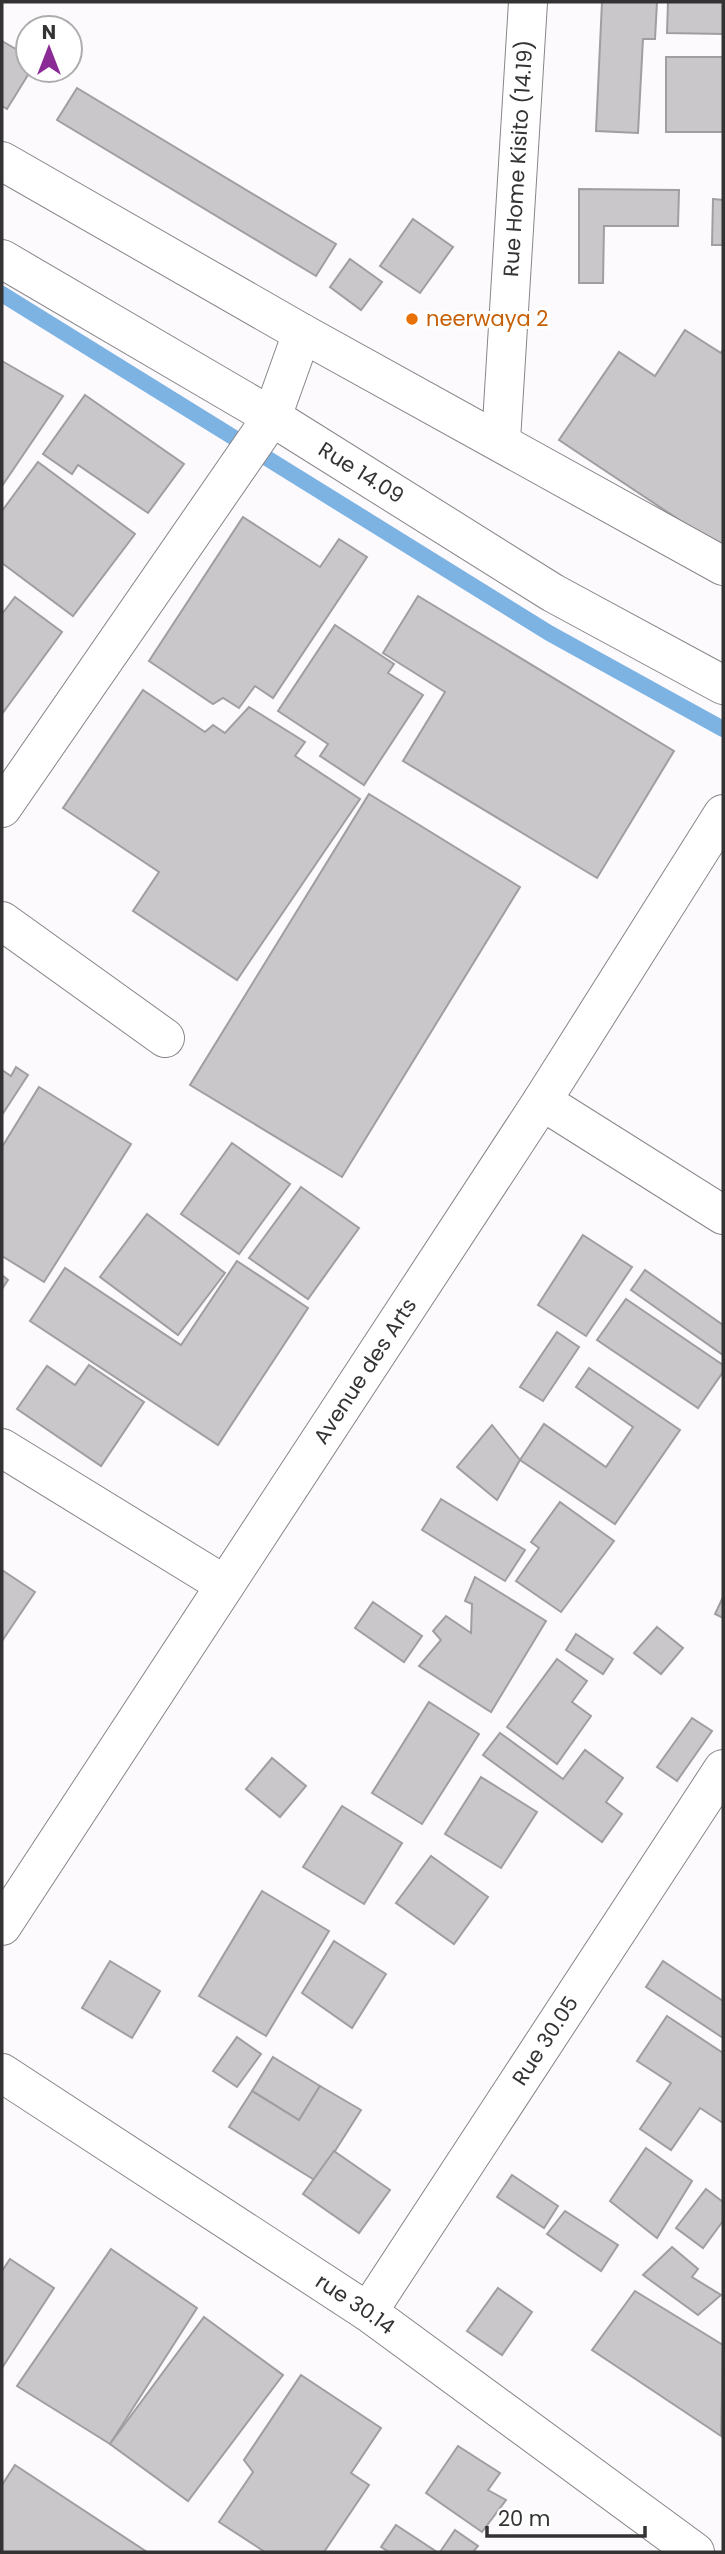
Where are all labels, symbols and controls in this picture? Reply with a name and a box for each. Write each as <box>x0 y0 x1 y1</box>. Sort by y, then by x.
north arrow <box>14 14 84 84</box>
text: N <box>42 19 56 46</box>
street label: Rue Home Kisito (14.19) <box>496 39 540 278</box>
place label: neerwaya 2 <box>426 304 548 333</box>
marker: neerwaya 2 <box>404 311 420 327</box>
street label: Rue 14.09 <box>313 435 410 510</box>
street label: Avenue des Arts <box>306 1292 423 1450</box>
street label: Rue 30.05 <box>505 1990 585 2091</box>
street label: rue 30.14 <box>310 2267 401 2341</box>
scale bar <box>487 2494 644 2538</box>
text: 20 m <box>498 2504 551 2533</box>

